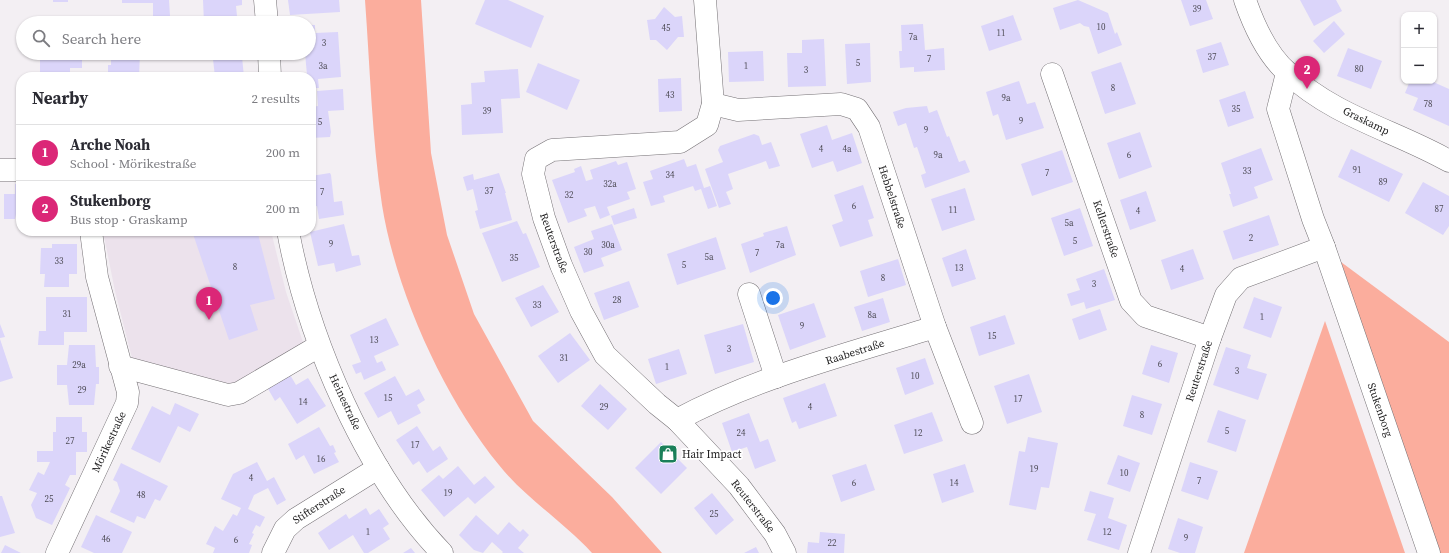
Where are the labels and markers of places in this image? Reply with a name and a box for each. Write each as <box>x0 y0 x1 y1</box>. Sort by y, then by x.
pin: 2 <box>1294 56 1320 89</box>
pin: 1 <box>196 287 222 320</box>
shop icon: Hair Impact <box>657 443 679 465</box>
place label: Hair Impact <box>682 447 742 462</box>

